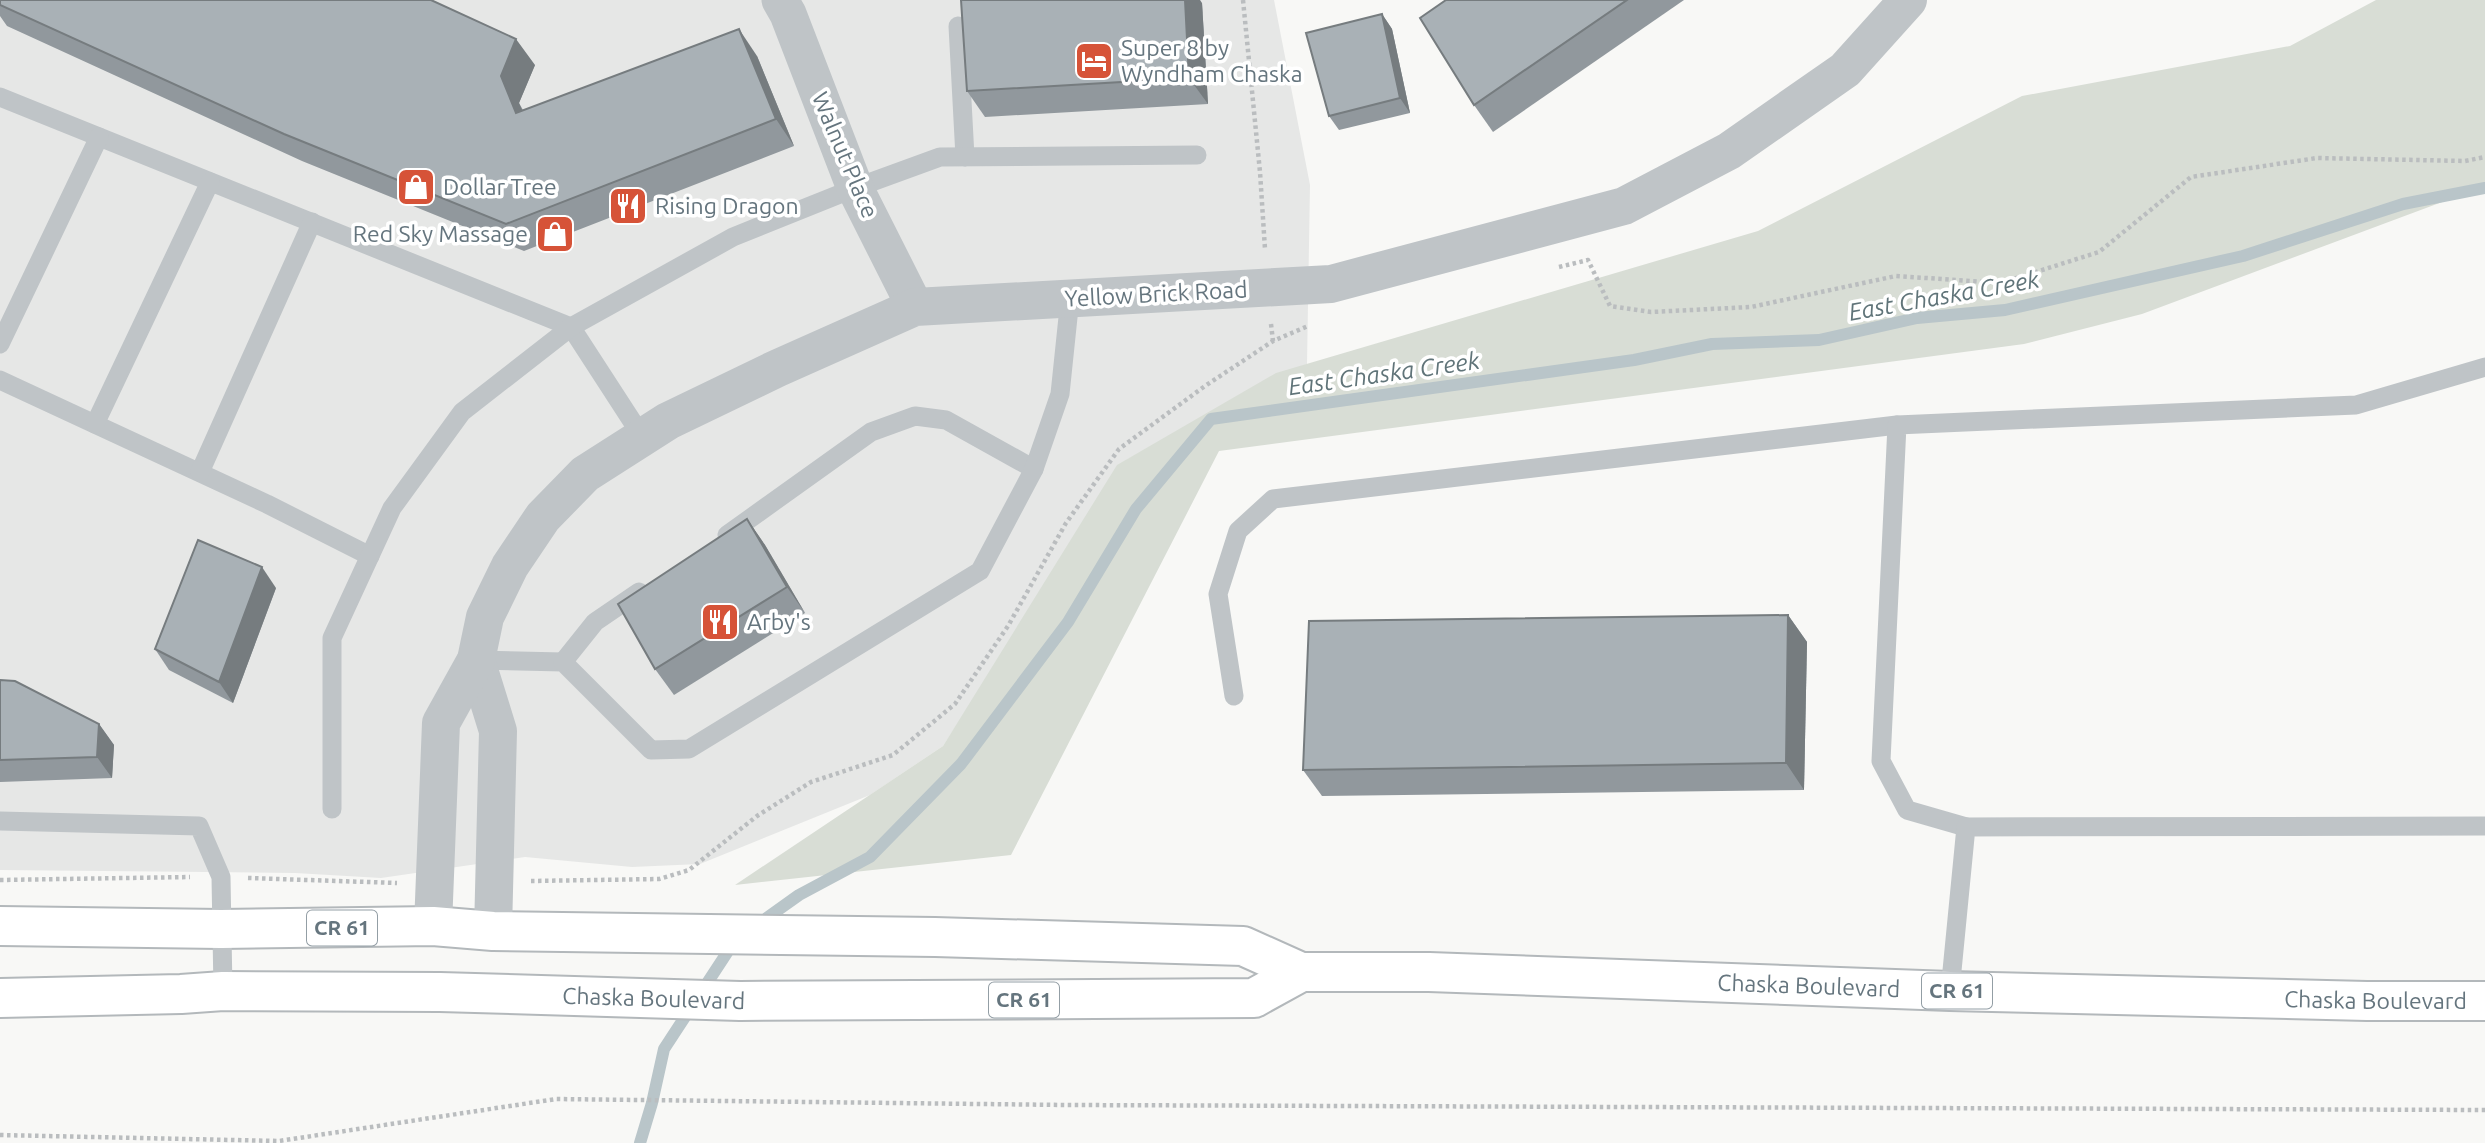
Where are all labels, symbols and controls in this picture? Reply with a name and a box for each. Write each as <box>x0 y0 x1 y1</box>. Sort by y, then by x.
place label: Super 8 by Wyndham Chaska <box>1121 35 1302 86</box>
hotel icon: Super 8 by Wyndham Chaska <box>1073 40 1115 82</box>
street label: Walnut Place <box>808 88 883 221</box>
shop icon: Dollar Tree <box>395 166 437 208</box>
place label: Dollar Tree <box>443 174 557 199</box>
restaurant icon: Rising Dragon <box>607 185 649 227</box>
place label: Rising Dragon <box>655 193 799 218</box>
shop icon: Red Sky Massage <box>534 213 576 255</box>
place label: Red Sky Massage <box>353 221 528 246</box>
water label: East Chaska Creek <box>1846 265 2042 326</box>
street label: Yellow Brick Road <box>1064 276 1248 311</box>
water label: East Chaska Creek <box>1286 347 1482 400</box>
restaurant icon: Arby's <box>699 601 741 643</box>
place label: Arby's <box>747 609 811 634</box>
road number: CR 61 <box>307 911 377 946</box>
street label: Chaska Boulevard <box>1717 970 1901 1001</box>
road number: CR 61 <box>1922 974 1992 1009</box>
road number: CR 61 <box>989 982 1059 1018</box>
street label: Chaska Boulevard <box>562 983 746 1013</box>
street label: Chaska Boulevard <box>2284 986 2467 1013</box>

